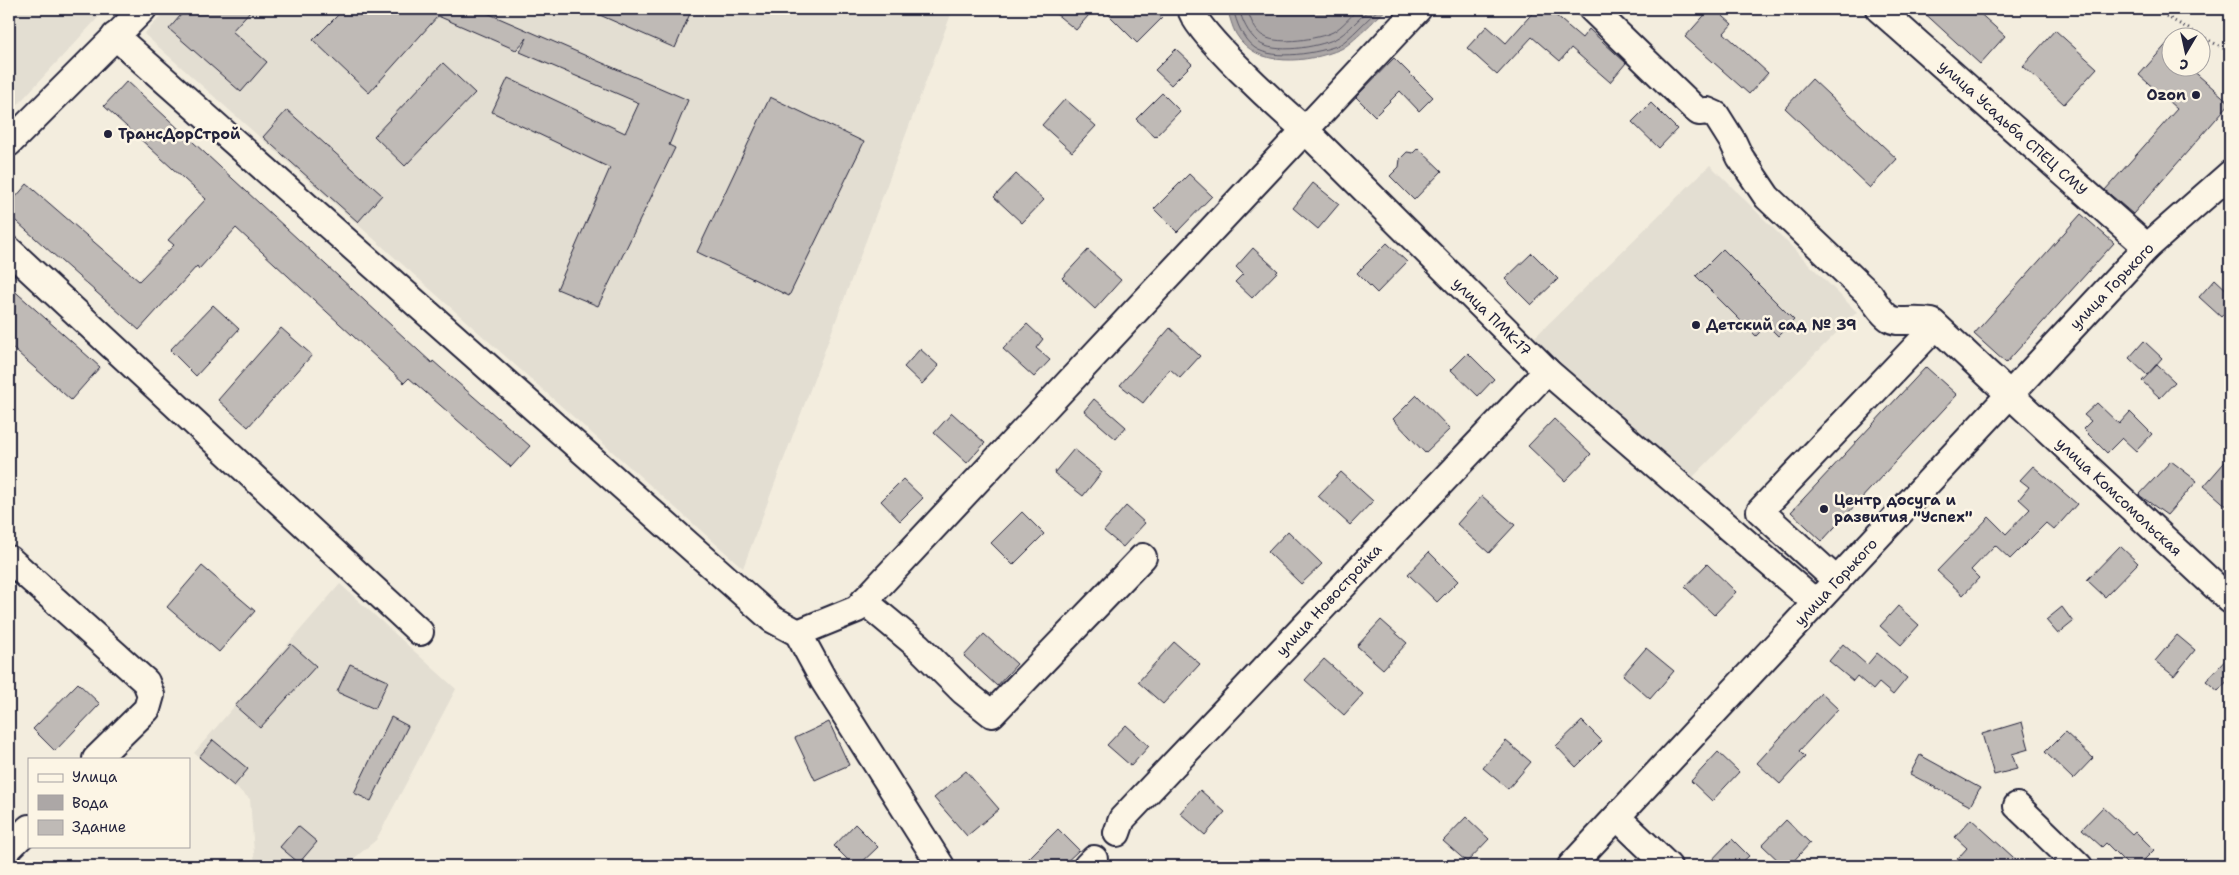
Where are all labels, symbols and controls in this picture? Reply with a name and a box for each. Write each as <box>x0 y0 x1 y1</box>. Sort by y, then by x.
north arrow <box>2162 28 2212 78</box>
text: С <box>2178 55 2190 74</box>
street label: улица Усадьба СПЕЦ СМУ <box>1934 56 2092 200</box>
place label: Ozon <box>2146 85 2186 105</box>
marker: Ozon <box>2190 89 2202 101</box>
place label: ТрансДорСтрой <box>118 124 241 144</box>
marker: ТрансДорСтрой <box>102 128 114 140</box>
street label: улица Горького <box>2065 238 2159 334</box>
street label: улица ПМК-17 <box>1448 273 1536 361</box>
place label: Детский сад № 39 <box>1706 315 1857 335</box>
marker: Детский сад № 39 <box>1690 319 1702 331</box>
street label: улица Комсомольская <box>2052 433 2186 561</box>
place label: Центр досуга и развития "Успех" <box>1834 490 1973 527</box>
marker: Центр досуга и развития "Успех" <box>1818 503 1830 515</box>
street label: улица Горького <box>1790 534 1882 630</box>
street label: улица Новостройка <box>1272 539 1387 660</box>
legend <box>28 758 190 848</box>
text: Улица <box>72 767 118 787</box>
text: Вода <box>72 793 109 813</box>
text: Здание <box>72 817 126 837</box>

